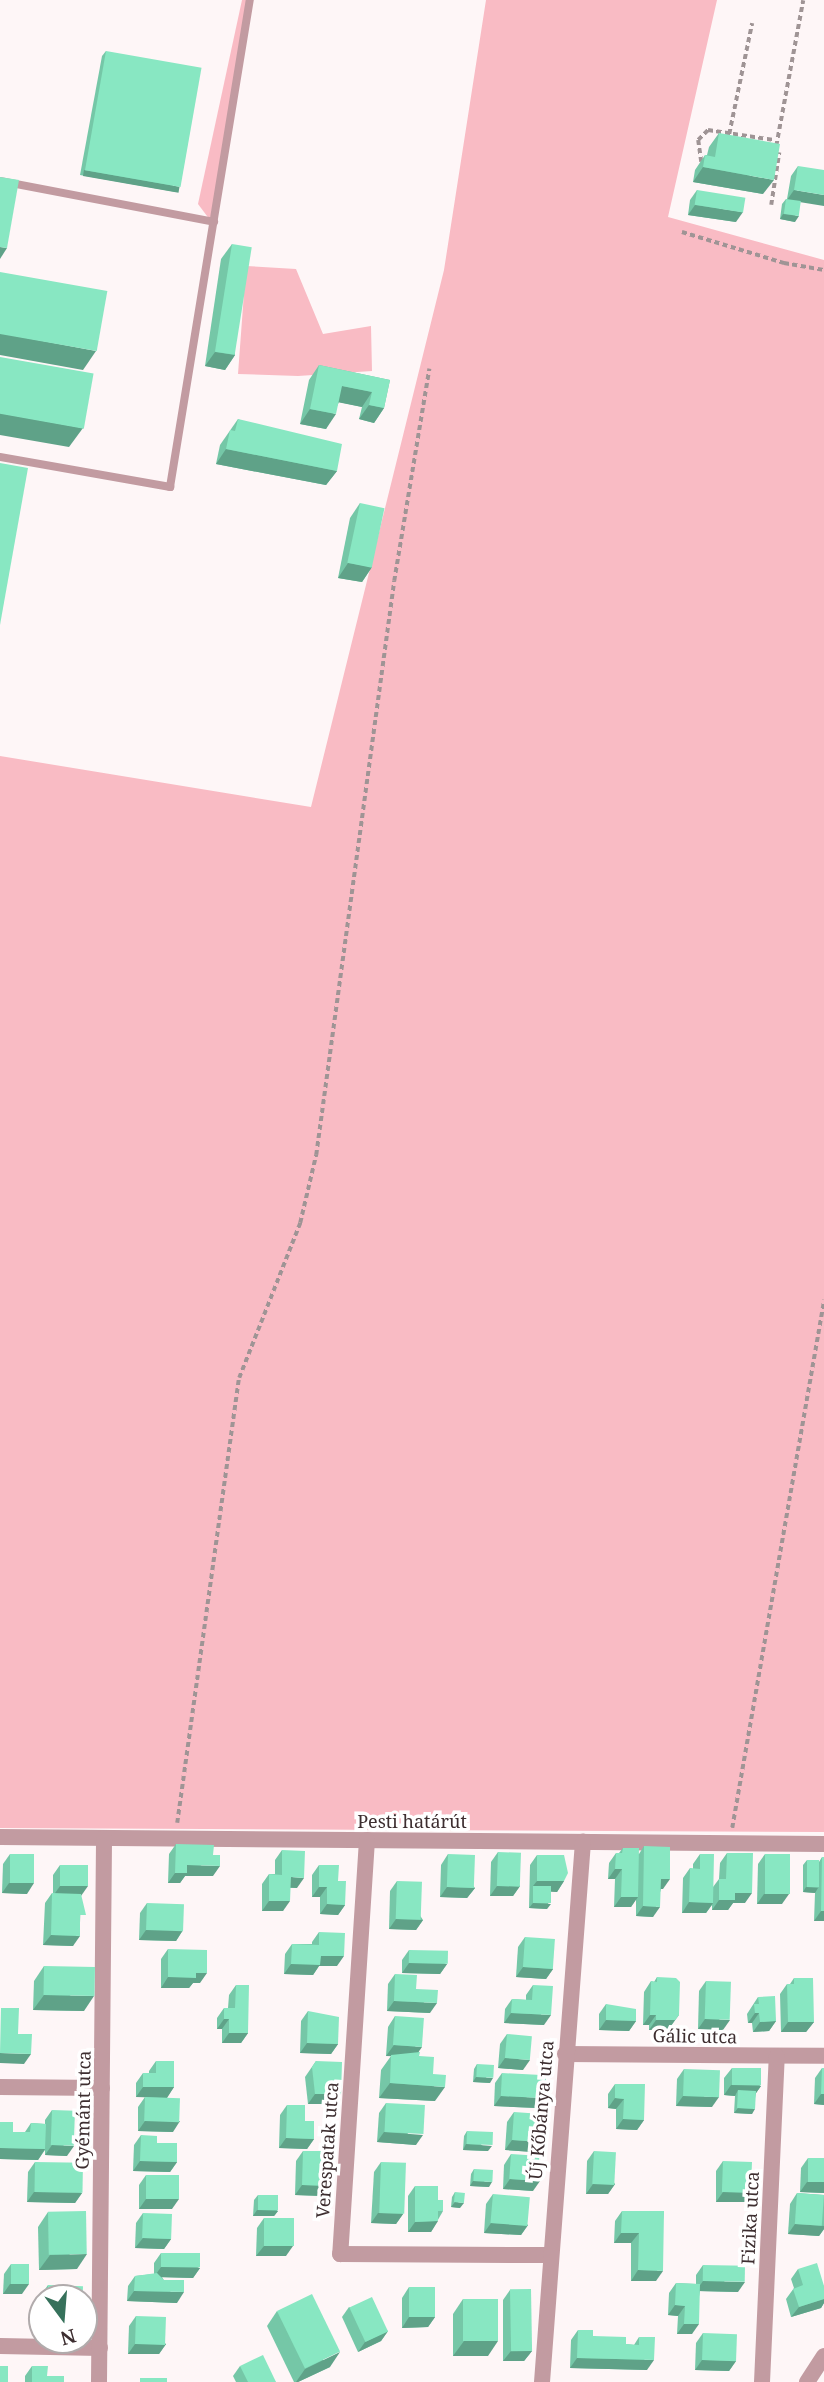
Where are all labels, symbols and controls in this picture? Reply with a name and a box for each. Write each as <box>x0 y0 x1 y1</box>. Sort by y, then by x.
street label: Pesti határút <box>357 1810 467 1832</box>
street label: Gálic utca <box>653 2024 737 2048</box>
street label: Új Kőbánya utca <box>524 2039 558 2181</box>
street label: Gyémánt utca <box>71 2050 95 2170</box>
street label: Verespatak utca <box>311 2081 343 2219</box>
street label: Fizika utca <box>737 2171 763 2265</box>
north arrow <box>28 2284 98 2354</box>
text: N <box>57 2323 79 2352</box>

